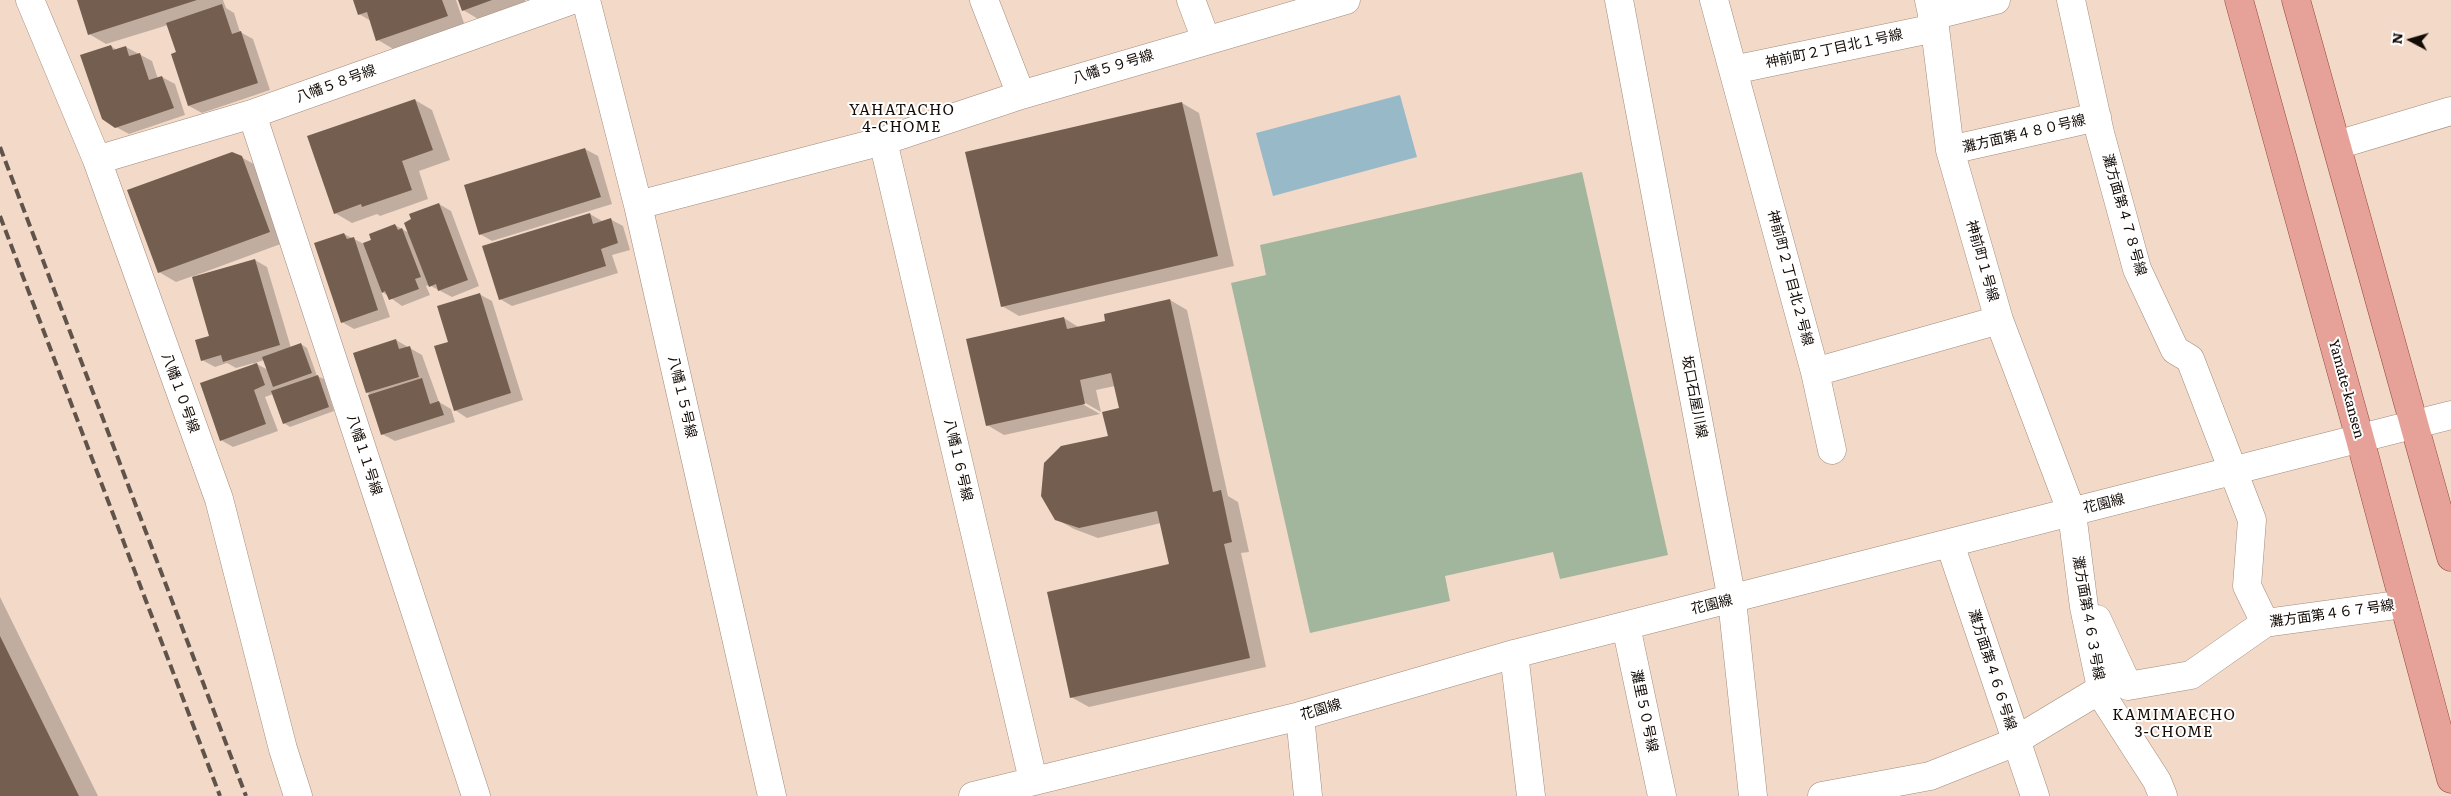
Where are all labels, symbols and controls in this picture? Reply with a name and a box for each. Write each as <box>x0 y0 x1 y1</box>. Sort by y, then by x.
north arrow <box>2386 15 2436 65</box>
street label: 神前町２丁目北１号線 <box>1764 26 1904 72</box>
text: N <box>2386 32 2407 45</box>
street label: 八幡５９号線 <box>1070 47 1156 87</box>
street label: 八幡５８号線 <box>294 62 378 106</box>
district label: YAHATACHO 4-CHOME <box>848 102 956 137</box>
street label: 灘方面第４８０号線 <box>1961 112 2087 156</box>
street label: 灘方面第４７８号線 <box>2099 152 2149 278</box>
street label: 神前町２丁目北２号線 <box>1764 208 1816 348</box>
street label: 神前町１号線 <box>1962 218 2002 304</box>
street label: Yamate-kansen <box>2325 337 2367 441</box>
street label: 八幡１０号線 <box>158 351 202 435</box>
street label: 八幡１５号線 <box>664 354 700 440</box>
street label: 坂口石屋川線 <box>1678 354 1710 440</box>
street label: 八幡１１号線 <box>343 412 385 498</box>
street label: 八幡１６号線 <box>940 417 976 503</box>
street label: 花園線 <box>2082 491 2126 517</box>
street label: 灘方面第４６３号線 <box>2069 554 2107 682</box>
street label: 花園線 <box>1690 592 1734 618</box>
street label: 灘方面第４６７号線 <box>2268 597 2396 631</box>
street label: 灘方面第４６６号線 <box>1965 607 2019 733</box>
street label: 灘里５０号線 <box>1627 668 1661 754</box>
street label: 花園線 <box>1298 696 1344 724</box>
district label: KAMIMAECHO 3-CHOME <box>2111 707 2237 742</box>

